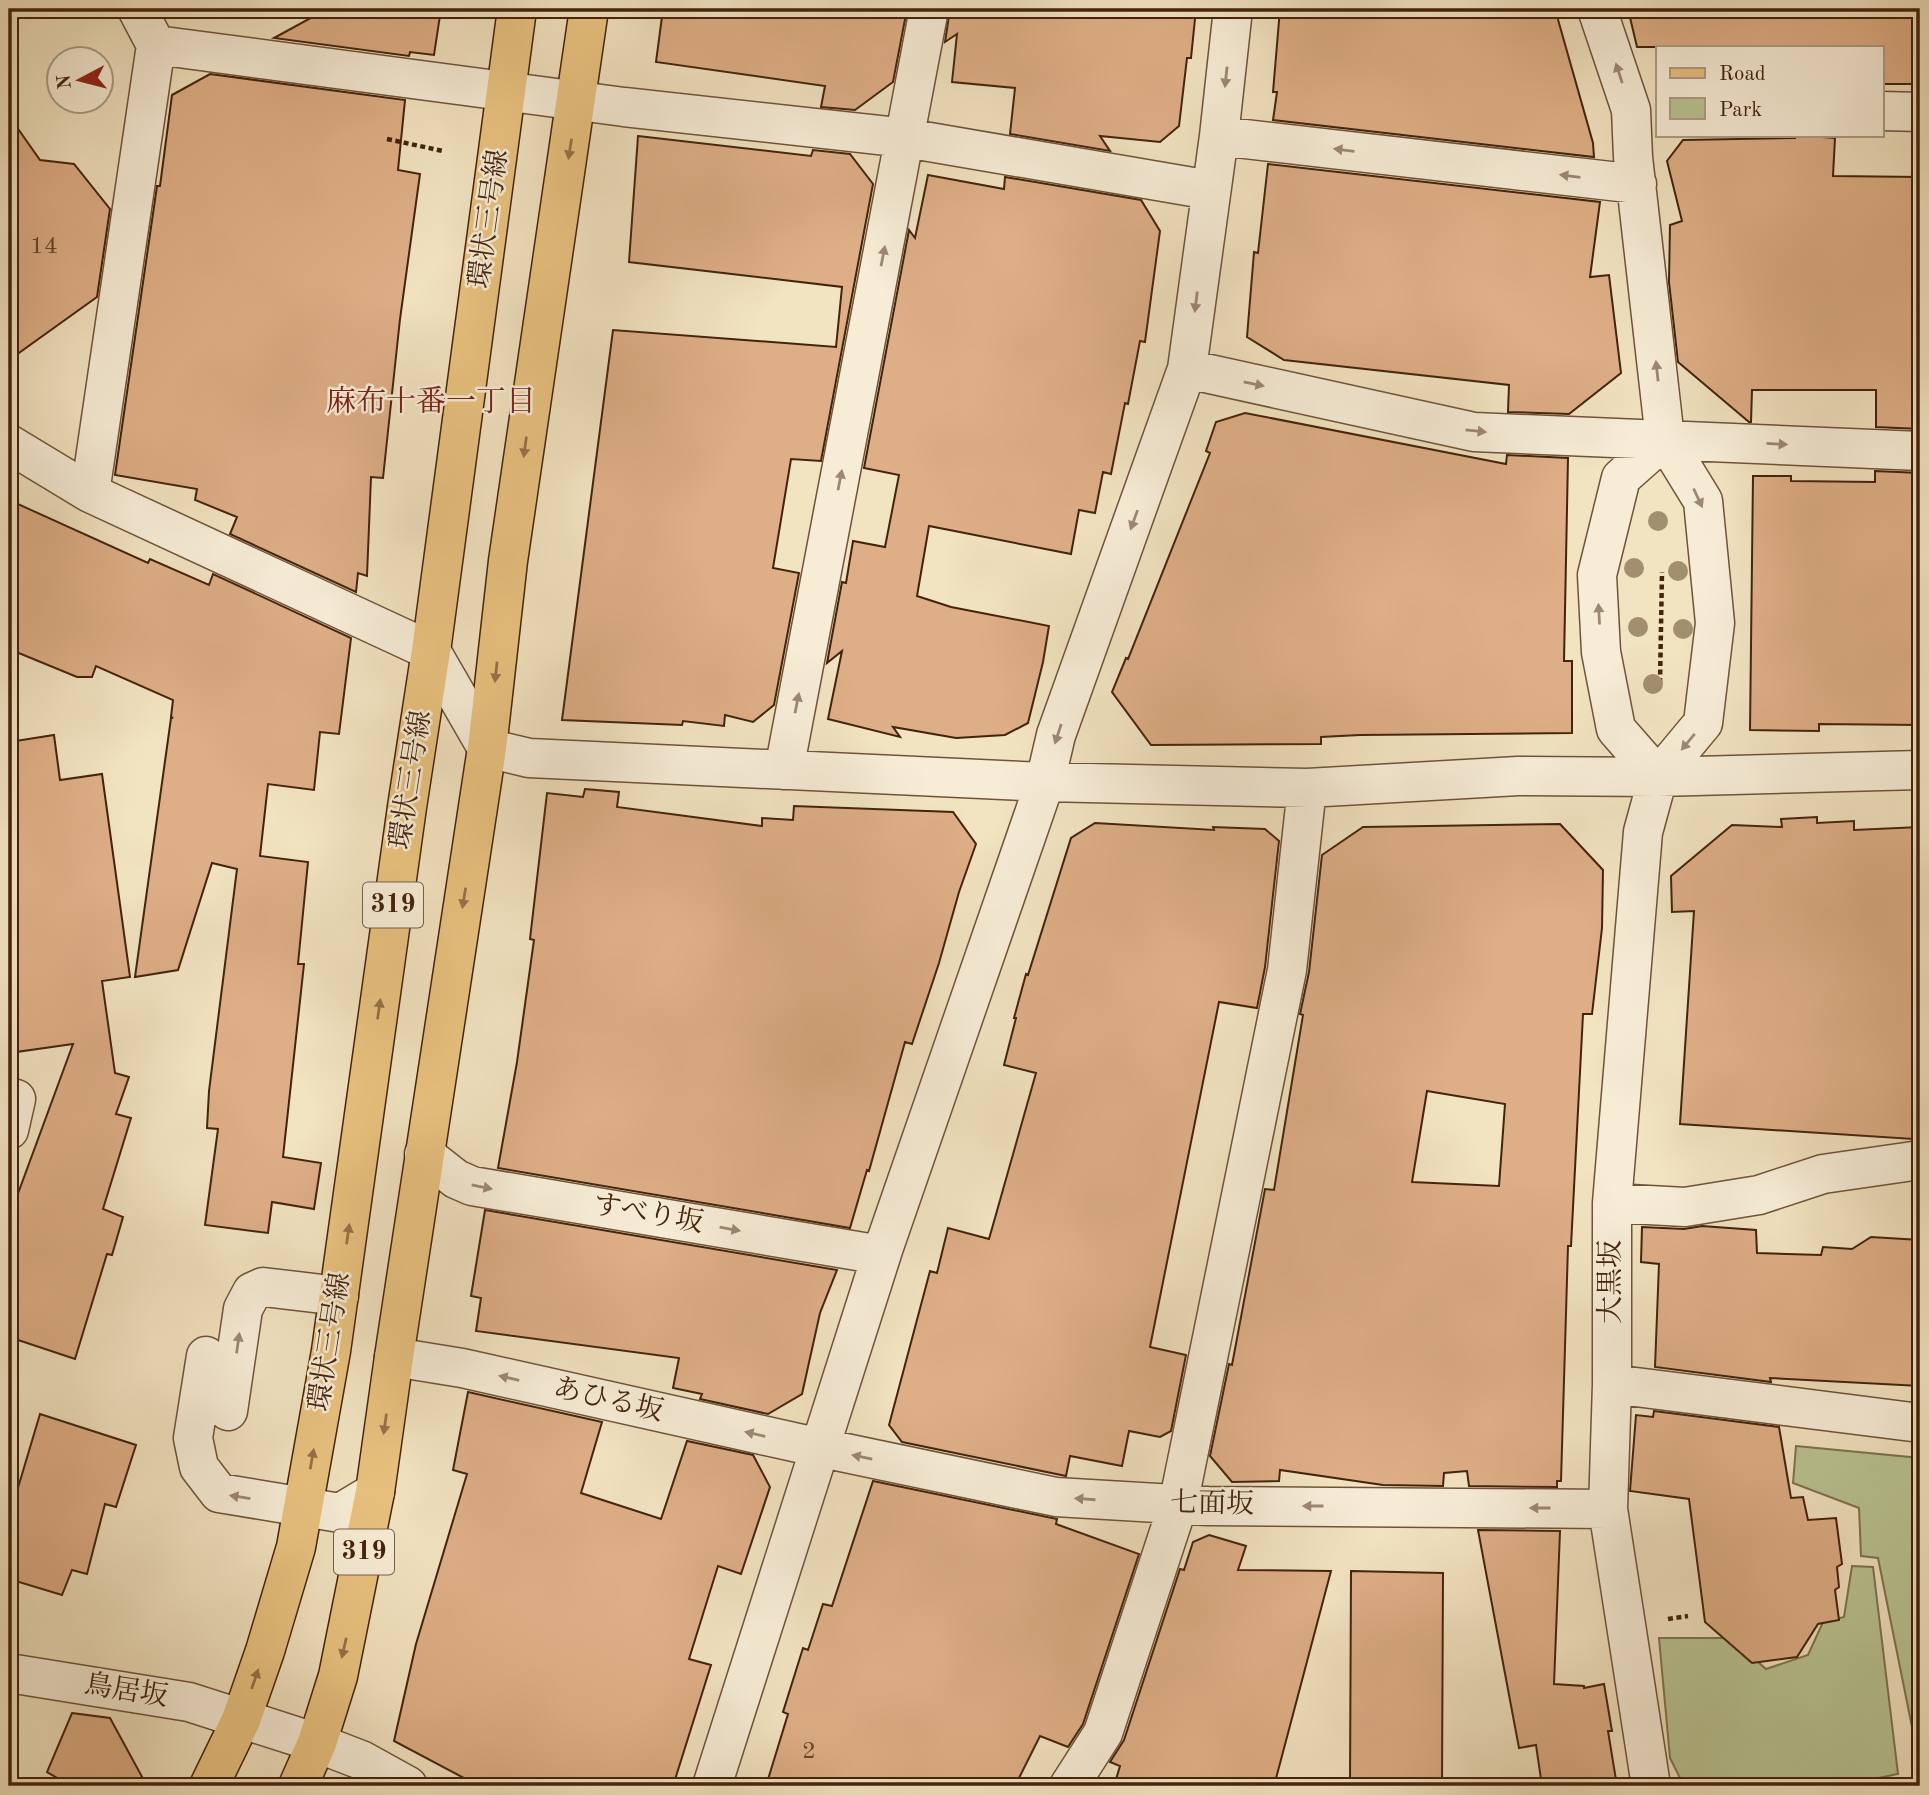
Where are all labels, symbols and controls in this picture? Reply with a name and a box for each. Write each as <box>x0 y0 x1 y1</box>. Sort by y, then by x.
north arrow <box>46 46 116 116</box>
legend <box>1656 46 1884 136</box>
one-way arrow <box>1613 63 1624 84</box>
text: Road <box>1719 64 1766 85</box>
one-way arrow <box>1220 66 1231 88</box>
text: N <box>55 73 76 90</box>
text: Park <box>1719 100 1762 121</box>
one-way arrow <box>564 138 575 160</box>
one-way arrow <box>1332 144 1354 155</box>
street label: 環状三号線 <box>463 147 514 290</box>
one-way arrow <box>1559 170 1581 181</box>
house number: 14 <box>30 235 58 259</box>
one-way arrow <box>878 245 889 267</box>
one-way arrow <box>1190 291 1201 313</box>
one-way arrow <box>1652 360 1663 382</box>
one-way arrow <box>1243 378 1265 389</box>
district label: 麻布十番一丁目 <box>326 385 536 418</box>
one-way arrow <box>1466 426 1488 437</box>
one-way arrow <box>520 436 531 458</box>
one-way arrow <box>1766 438 1788 449</box>
one-way arrow <box>835 469 846 491</box>
one-way arrow <box>1692 488 1704 508</box>
one-way arrow <box>1128 509 1139 530</box>
one-way arrow <box>1594 602 1605 624</box>
one-way arrow <box>490 662 501 684</box>
one-way arrow <box>792 692 803 714</box>
street label: 環状三号線 <box>384 708 437 851</box>
one-way arrow <box>1052 724 1062 745</box>
one-way arrow <box>1681 733 1696 750</box>
road number: 319 <box>363 882 423 928</box>
one-way arrow <box>458 887 469 909</box>
one-way arrow <box>374 998 385 1020</box>
one-way arrow <box>471 1182 493 1193</box>
street label: すべり坂 <box>591 1190 706 1238</box>
one-way arrow <box>342 1223 353 1245</box>
one-way arrow <box>719 1224 741 1235</box>
street label: 大黒坂 <box>1595 1240 1626 1324</box>
street label: 環状三号線 <box>303 1270 356 1413</box>
one-way arrow <box>233 1332 244 1354</box>
one-way arrow <box>498 1373 520 1384</box>
street label: あひる坂 <box>550 1373 666 1427</box>
one-way arrow <box>379 1413 390 1435</box>
one-way arrow <box>744 1428 766 1439</box>
one-way arrow <box>307 1448 318 1470</box>
one-way arrow <box>851 1451 873 1462</box>
street label: 七面坂 <box>1170 1487 1254 1520</box>
one-way arrow <box>229 1491 251 1502</box>
one-way arrow <box>1074 1493 1096 1504</box>
one-way arrow <box>1301 1501 1323 1512</box>
one-way arrow <box>1529 1502 1551 1514</box>
road number: 319 <box>334 1530 394 1574</box>
one-way arrow <box>338 1637 349 1659</box>
one-way arrow <box>250 1668 261 1689</box>
street label: 鳥居坂 <box>82 1669 170 1712</box>
house number: 2 <box>802 1740 816 1764</box>

